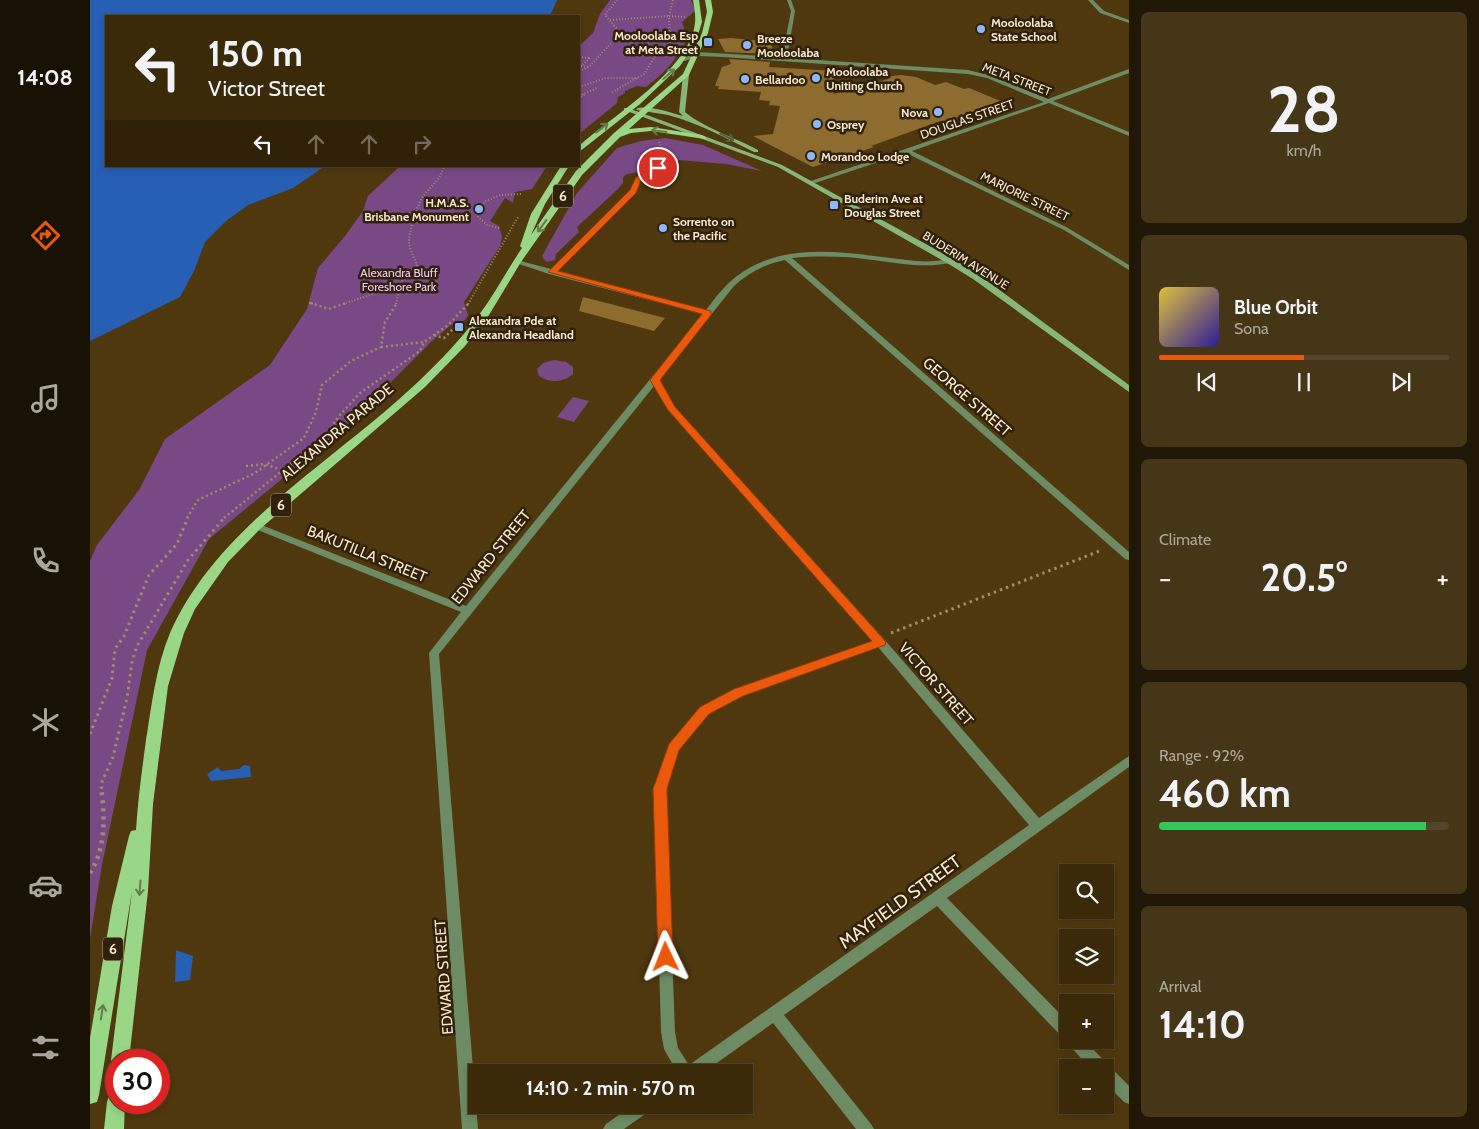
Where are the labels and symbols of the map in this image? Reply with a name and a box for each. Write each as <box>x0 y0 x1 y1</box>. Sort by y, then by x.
place label: Mooloolaba State School <box>991 15 1057 44</box>
marker: Mooloolaba State School <box>975 23 987 35</box>
place label: Mooloolaba Esp at Meta Street <box>614 28 698 57</box>
place label: Breeze Mooloolaba <box>757 31 819 60</box>
marker: Mooloolaba Esp at Meta Street <box>702 36 714 48</box>
marker: Breeze Mooloolaba <box>741 39 753 51</box>
street label: META STREET <box>980 59 1054 99</box>
place label: Mooloolaba Uniting Church <box>826 64 903 93</box>
one-way arrow <box>663 68 676 80</box>
place label: Bellardoo <box>755 72 806 87</box>
marker: Mooloolaba Uniting Church <box>810 72 822 84</box>
marker: Bellardoo <box>739 73 751 85</box>
street label: DOUGLAS STREET <box>918 96 1016 142</box>
place label: Nova <box>901 105 928 120</box>
marker: Nova <box>932 106 944 118</box>
place label: Osprey <box>827 117 865 132</box>
marker: Osprey <box>811 118 823 130</box>
one-way arrow <box>595 123 608 134</box>
one-way arrow <box>651 126 667 136</box>
one-way arrow <box>719 133 734 142</box>
pin <box>637 147 679 189</box>
place label: Morandoo Lodge <box>821 149 909 164</box>
marker: Morandoo Lodge <box>805 150 817 162</box>
street label: MARJORIE STREET <box>978 168 1072 224</box>
road number: 6 <box>553 185 573 208</box>
place label: Buderim Ave at Douglas Street <box>844 191 923 220</box>
place label: H.M.A.S. Brisbane Monument <box>364 195 469 224</box>
marker: Buderim Ave at Douglas Street <box>828 199 840 211</box>
marker: H.M.A.S. Brisbane Monument <box>473 203 485 215</box>
place label: Sorrento on the Pacific <box>673 214 734 243</box>
one-way arrow <box>537 219 547 233</box>
marker: Sorrento on the Pacific <box>657 222 669 234</box>
street label: BUDERIM AVENUE <box>920 228 1012 293</box>
park label: Alexandra Bluff Foreshore Park <box>360 265 438 294</box>
place label: Alexandra Pde at Alexandra Headland <box>469 313 574 342</box>
marker: Alexandra Pde at Alexandra Headland <box>453 321 465 333</box>
street label: GEORGE STREET <box>919 354 1015 440</box>
street label: ALEXANDRA PARADE <box>277 380 397 484</box>
road number: 6 <box>271 494 291 516</box>
street label: EDWARD STREET <box>448 506 534 608</box>
street label: BAKUTILLA STREET <box>305 522 429 586</box>
street label: VICTOR STREET <box>895 639 977 729</box>
street label: MAYFIELD STREET <box>835 850 966 954</box>
one-way arrow <box>135 879 145 895</box>
street label: EDWARD STREET <box>431 919 457 1035</box>
position arrow <box>639 930 691 982</box>
road number: 6 <box>103 938 123 961</box>
one-way arrow <box>98 1005 108 1021</box>
speed limit sign: 30 <box>105 1049 170 1114</box>

